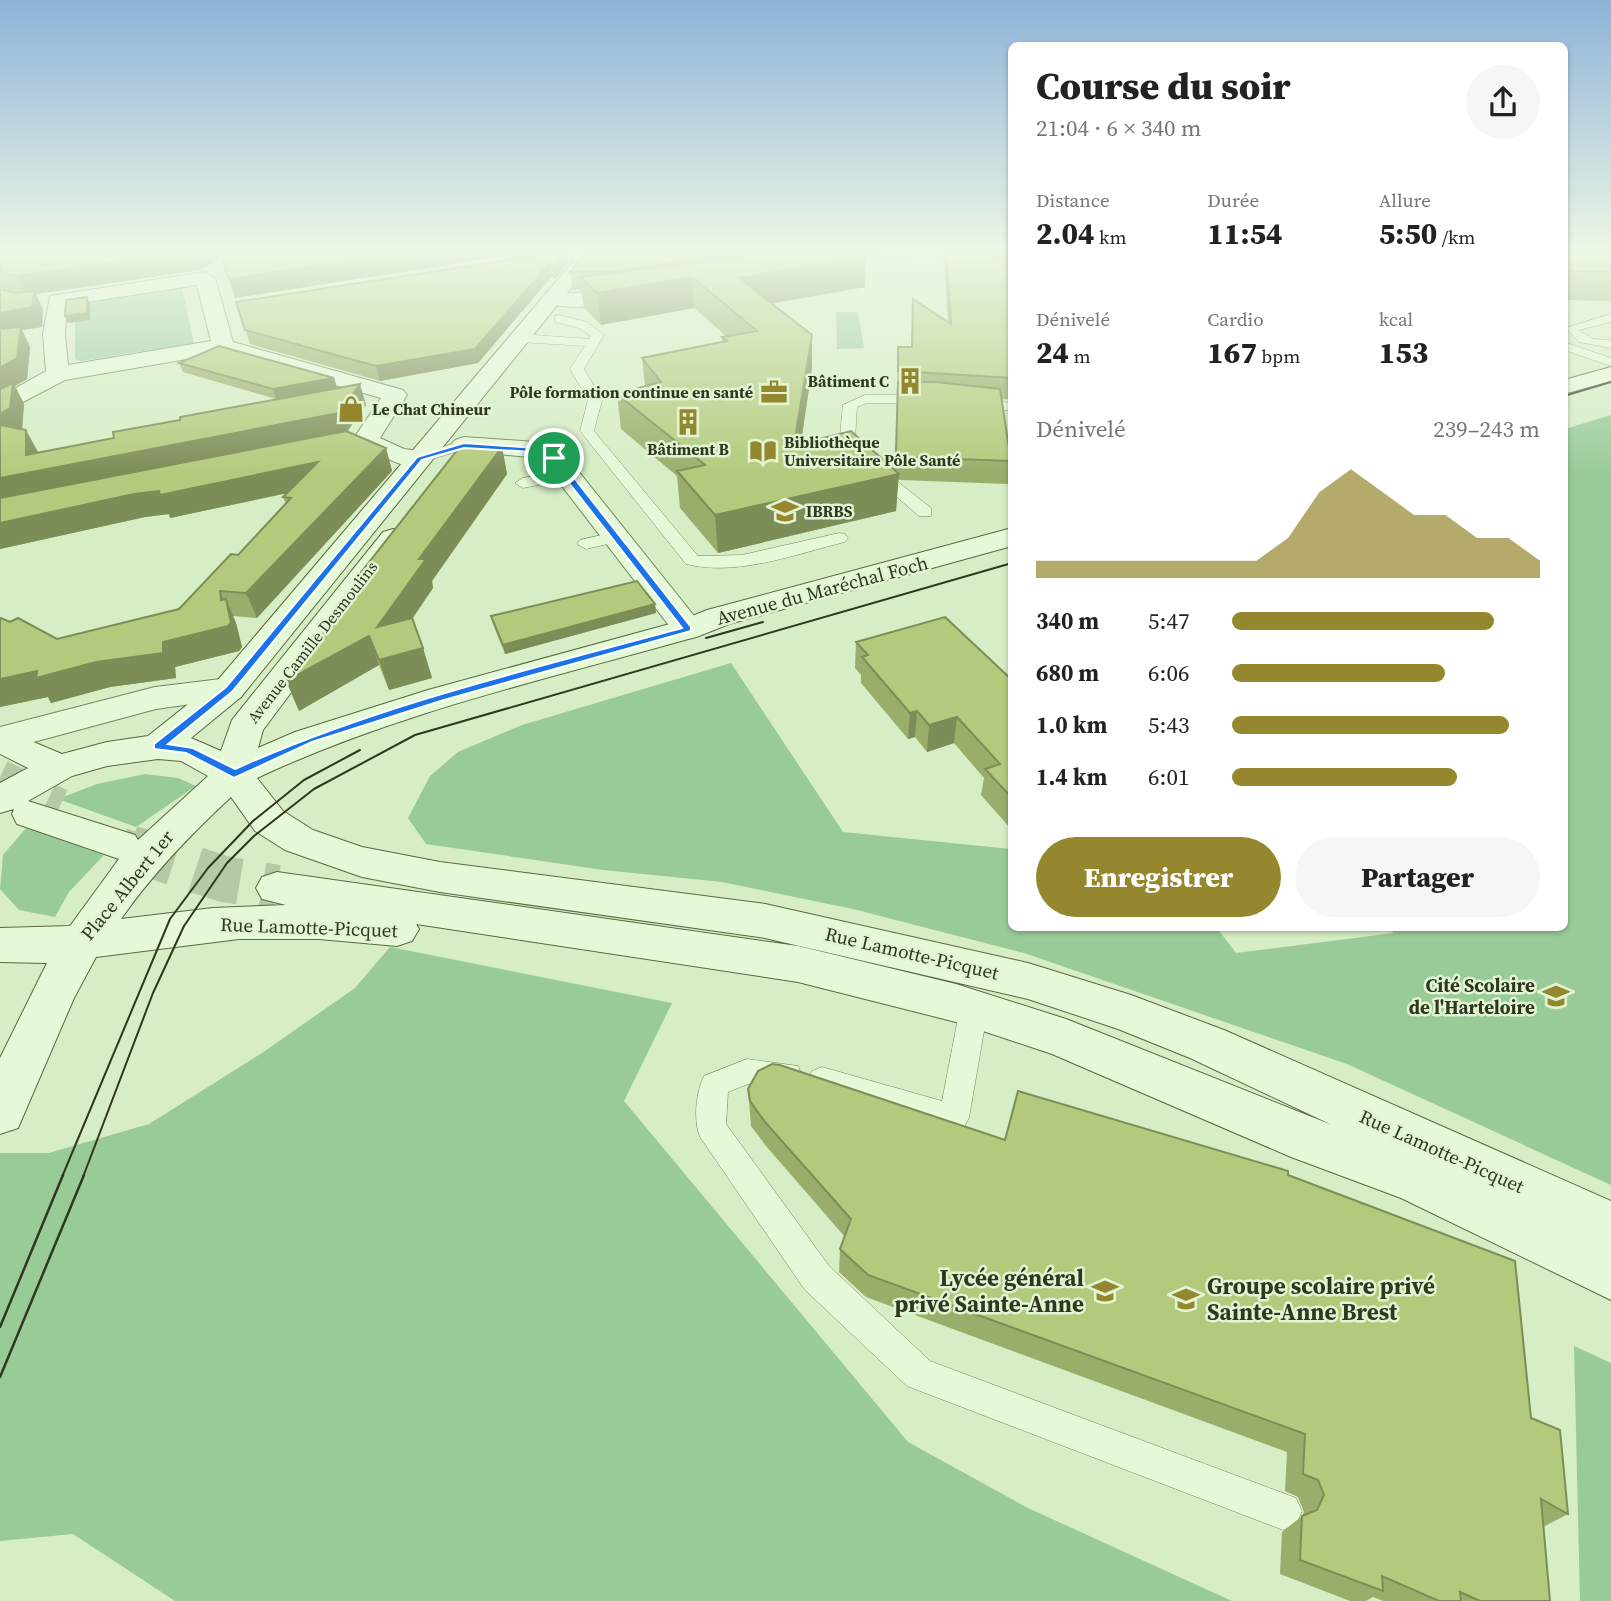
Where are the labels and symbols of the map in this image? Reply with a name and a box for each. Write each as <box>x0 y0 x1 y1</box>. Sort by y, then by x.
building icon: Bâtiment C <box>895 366 925 396</box>
place label: Bâtiment C <box>808 370 889 392</box>
office icon: Pôle formation continue en santé <box>759 377 789 407</box>
place label: Pôle formation continue en santé <box>510 381 753 403</box>
shop icon: Le Chat Chineur <box>336 394 366 424</box>
place label: Le Chat Chineur <box>372 398 491 420</box>
building icon: Bâtiment B <box>673 407 703 437</box>
pin <box>524 428 584 488</box>
place label: Bibliothèque Universitaire Pôle Santé <box>784 431 960 471</box>
library icon: Bibliothèque Universitaire Pôle Santé <box>748 436 778 466</box>
place label: Bâtiment B <box>647 438 730 460</box>
school or university icon: IBRBS <box>770 496 800 526</box>
place label: IBRBS <box>806 500 853 522</box>
street label: Avenue du Maréchal Foch <box>713 549 931 631</box>
street label: Avenue Camille Desmoulins <box>242 556 382 728</box>
street label: Place Albert 1er <box>74 824 180 946</box>
street label: Rue Lamotte-Picquet <box>220 911 399 943</box>
street label: Rue Lamotte-Picquet <box>823 920 1002 986</box>
place label: Cité Scolaire de l'Harteloire <box>1409 972 1535 1020</box>
school or university icon: Cité Scolaire de l'Harteloire <box>1541 981 1571 1011</box>
street label: Rue Lamotte-Picquet <box>1356 1103 1529 1199</box>
place label: Lycée général privé Sainte-Anne <box>894 1262 1084 1320</box>
place label: Groupe scolaire privé Sainte-Anne Brest <box>1207 1270 1435 1328</box>
school or university icon: Lycée général privé Sainte-Anne <box>1090 1276 1120 1306</box>
school or university icon: Groupe scolaire privé Sainte-Anne Brest <box>1171 1284 1201 1314</box>

